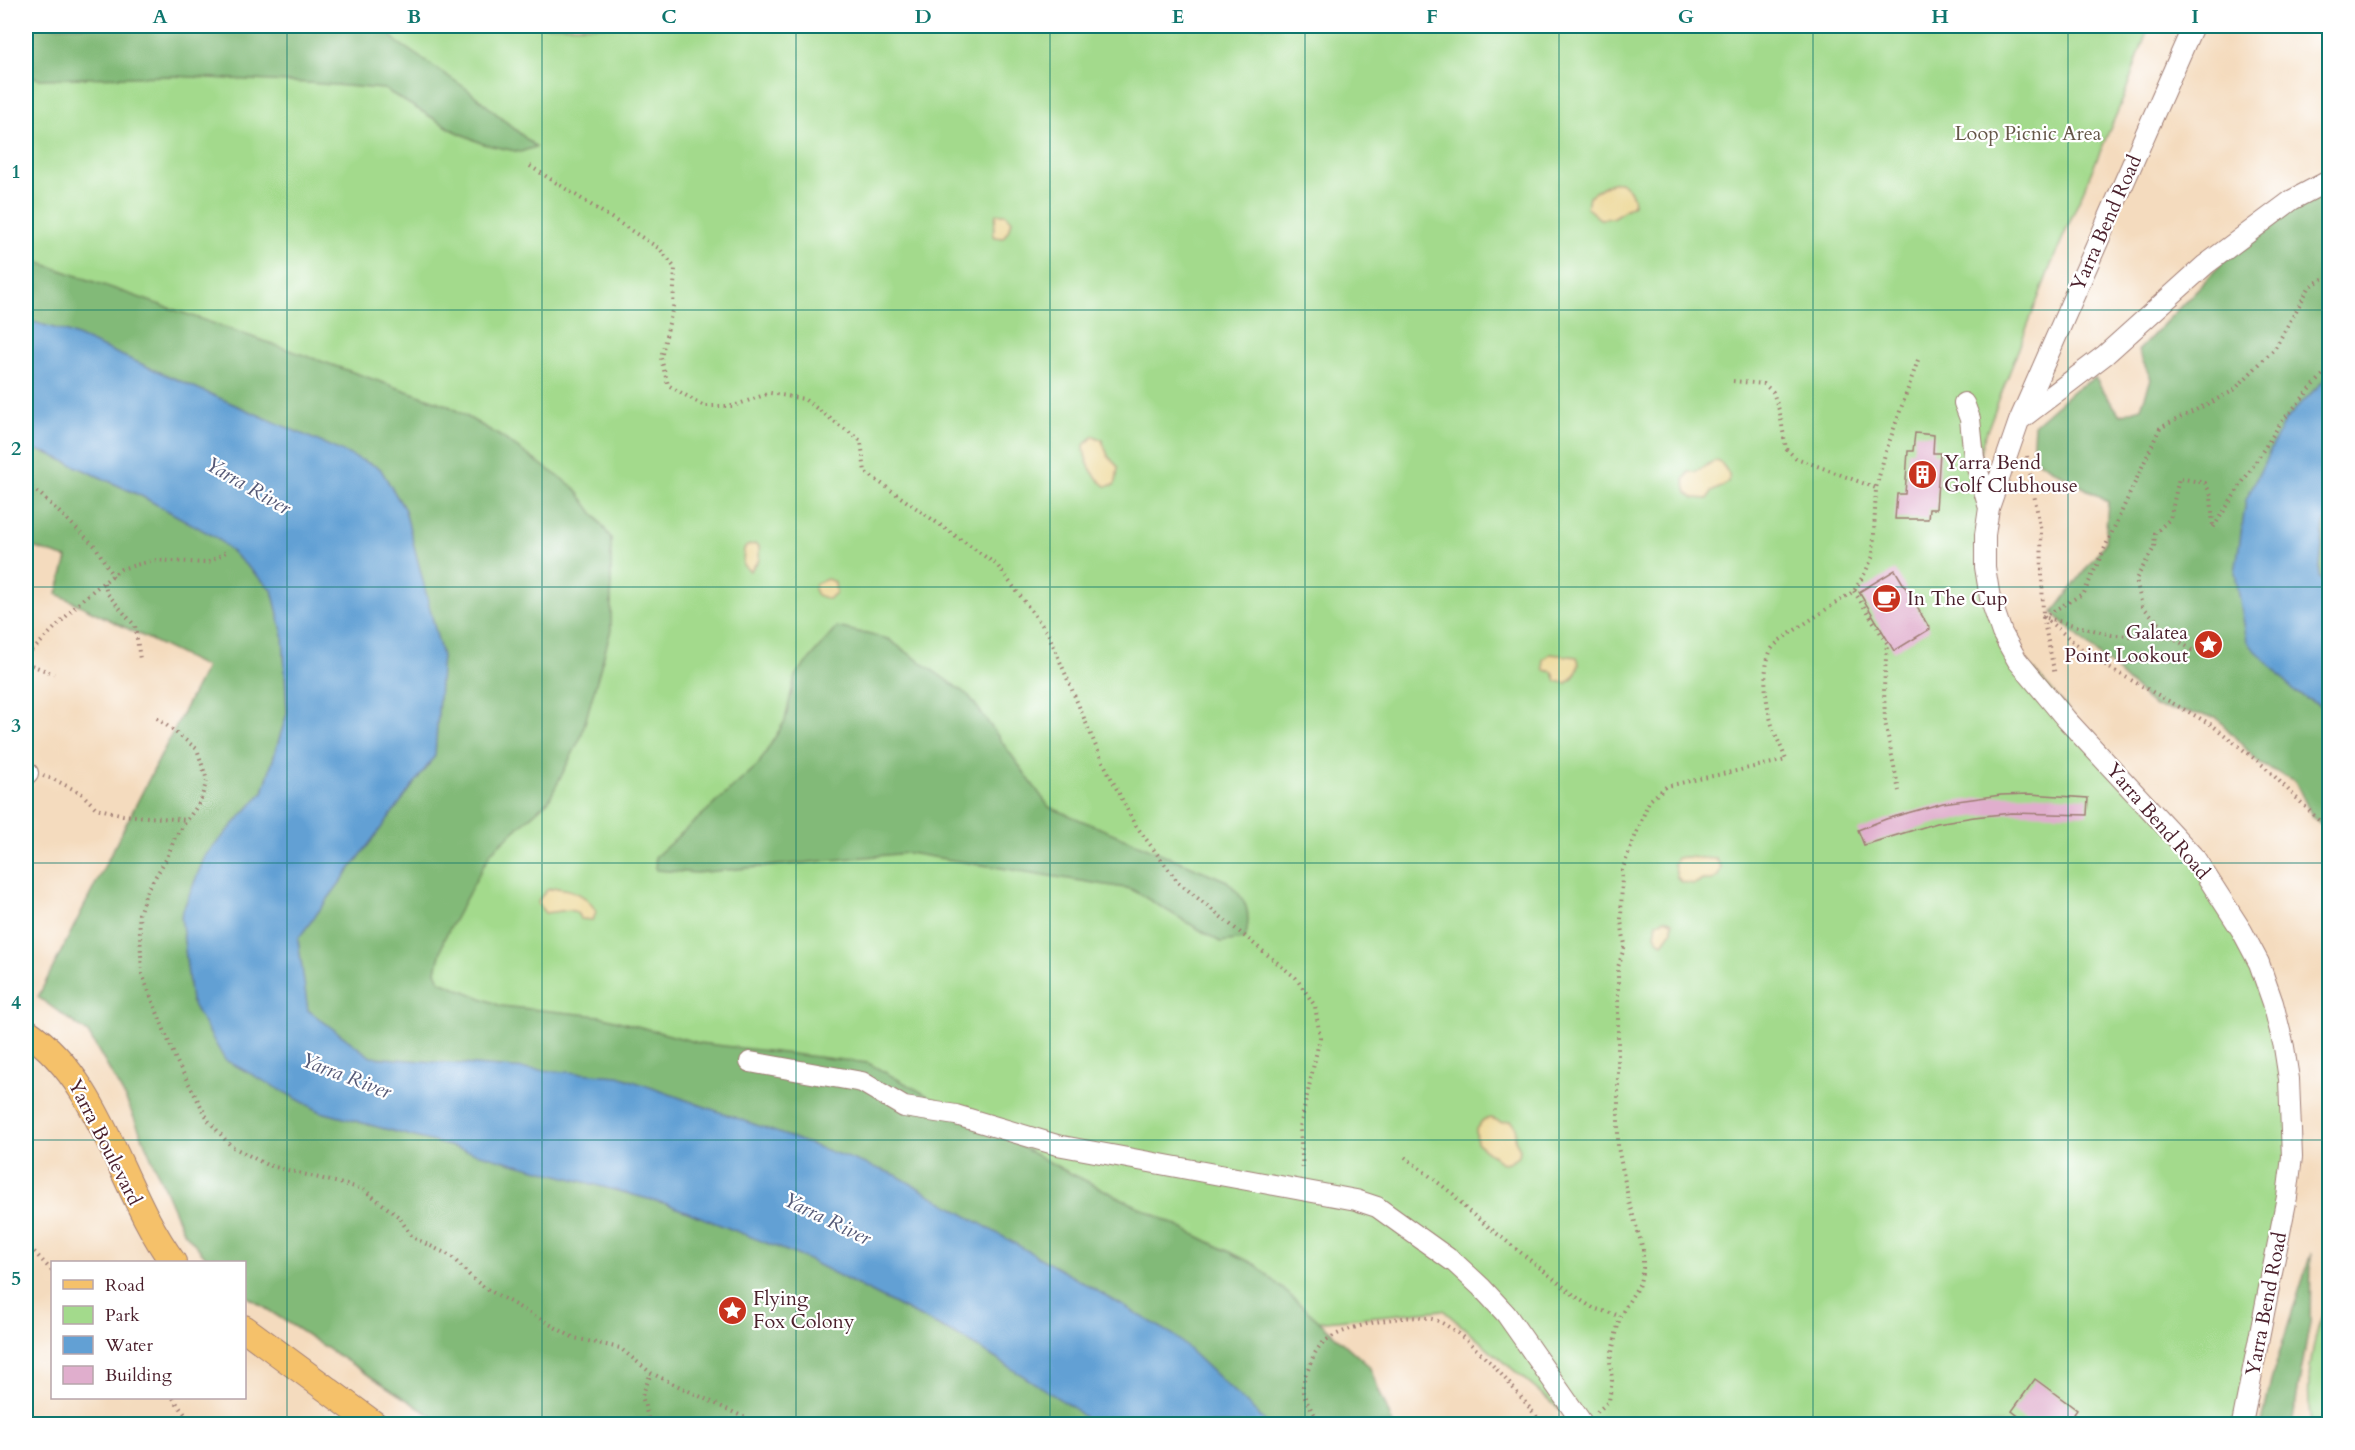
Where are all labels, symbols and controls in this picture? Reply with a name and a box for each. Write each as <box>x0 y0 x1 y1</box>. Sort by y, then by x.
text: A <box>152 3 168 30</box>
text: B <box>407 3 421 30</box>
text: C <box>661 3 677 30</box>
text: D <box>914 3 932 30</box>
text: E <box>1172 3 1184 30</box>
text: F <box>1426 3 1438 30</box>
text: G <box>1678 3 1694 30</box>
text: H <box>1931 3 1949 30</box>
text: I <box>2191 3 2199 30</box>
park label: Loop Picnic Area <box>1954 120 2102 147</box>
street label: Yarra Bend Road <box>2064 150 2148 295</box>
text: 1 <box>11 158 21 185</box>
text: 2 <box>11 435 21 462</box>
place label: Yarra Bend Golf Clubhouse <box>1944 449 2078 499</box>
water label: Yarra River <box>200 450 297 523</box>
building icon: Yarra Bend Golf Clubhouse <box>1907 458 1939 490</box>
cafe icon: In The Cup <box>1870 582 1902 614</box>
place label: In The Cup <box>1907 585 2008 612</box>
place label: Galatea Point Lookout <box>2064 619 2189 669</box>
place icon: Galatea Point Lookout <box>2193 628 2225 660</box>
text: 3 <box>11 712 21 739</box>
street label: Yarra Bend Road <box>2100 757 2216 885</box>
text: 4 <box>11 989 21 1016</box>
water label: Yarra River <box>297 1046 396 1107</box>
street label: Yarra Boulevard <box>62 1074 149 1210</box>
water label: Yarra River <box>778 1185 877 1253</box>
street label: Yarra Bend Road <box>2239 1229 2293 1378</box>
legend <box>51 1261 246 1399</box>
text: 5 <box>11 1265 21 1292</box>
text: Road <box>105 1273 145 1298</box>
place label: Flying Fox Colony <box>753 1285 855 1335</box>
place icon: Flying Fox Colony <box>716 1294 748 1326</box>
text: Park <box>105 1303 140 1328</box>
text: Water <box>104 1333 154 1358</box>
text: Building <box>105 1363 173 1388</box>

